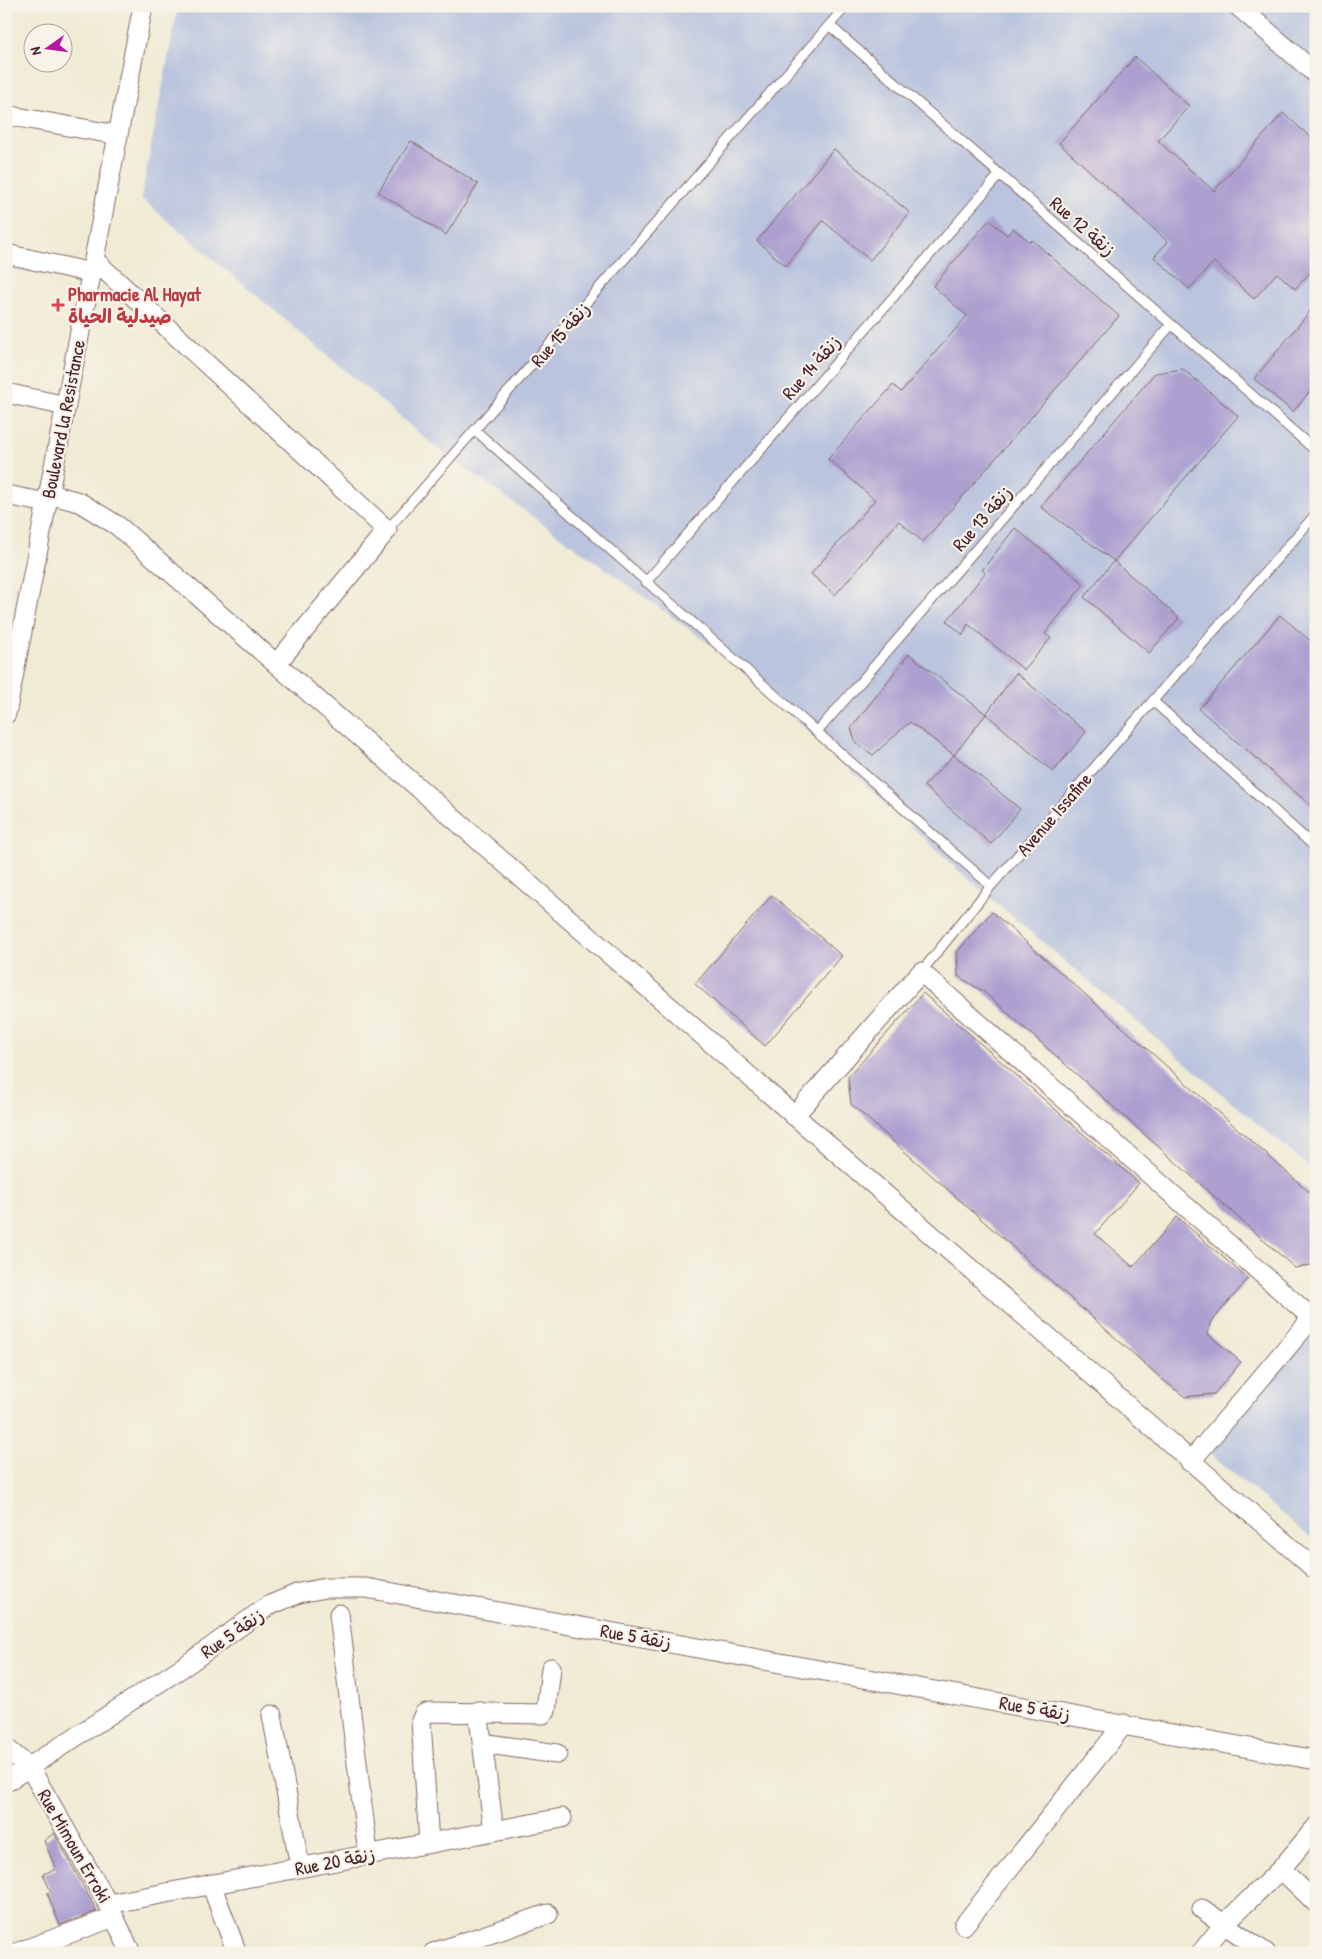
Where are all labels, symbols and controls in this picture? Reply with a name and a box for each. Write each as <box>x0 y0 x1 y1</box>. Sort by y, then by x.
north arrow <box>22 22 72 72</box>
text: N <box>25 45 45 57</box>
street label: Rue 12 زنقة <box>1044 190 1122 262</box>
place label: Pharmacie Al Hayat صيدلية الحياة <box>68 281 202 329</box>
street label: Rue 15 زنقة <box>524 296 596 372</box>
marker: Pharmacie Al Hayat صيدلية الحياة <box>52 299 64 311</box>
street label: Rue 14 زنقة <box>776 329 846 405</box>
street label: Boulevard la Resistance <box>35 337 91 501</box>
street label: Rue 13 زنقة <box>946 480 1018 556</box>
street label: Avenue Issafine <box>1010 766 1098 861</box>
street label: Rue 5 زنقة <box>195 1602 269 1664</box>
street label: Rue 5 زنقة <box>598 1617 674 1655</box>
street label: Rue 5 زنقة <box>997 1689 1073 1727</box>
street label: Rue Mimoun Erroki <box>32 1784 118 1908</box>
street label: Rue 20 زنقة <box>293 1841 377 1881</box>

